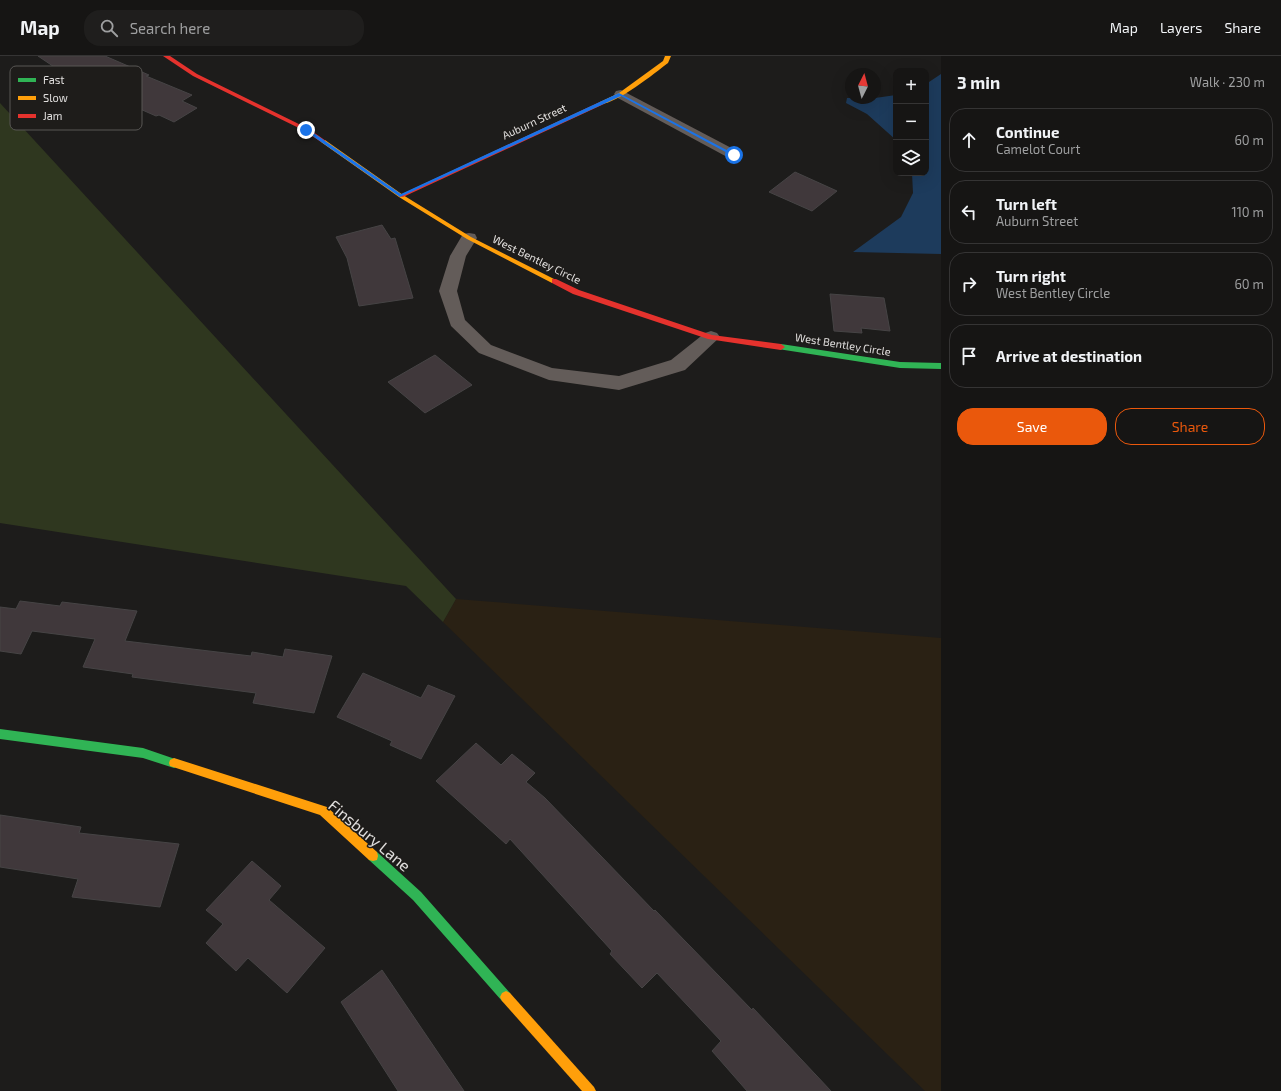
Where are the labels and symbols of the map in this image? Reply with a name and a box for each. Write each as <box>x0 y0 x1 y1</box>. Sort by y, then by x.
legend <box>10 66 142 130</box>
north arrow <box>845 68 881 104</box>
text: Fast <box>43 73 65 86</box>
text: Slow <box>43 91 68 104</box>
street label: Auburn Street <box>500 100 568 142</box>
text: Jam <box>43 109 62 122</box>
route end <box>297 121 315 139</box>
route start <box>725 146 743 164</box>
street label: West Bentley Circle <box>491 232 583 286</box>
street label: West Bentley Circle <box>794 330 892 358</box>
street label: Finsbury Lane <box>325 795 415 875</box>

